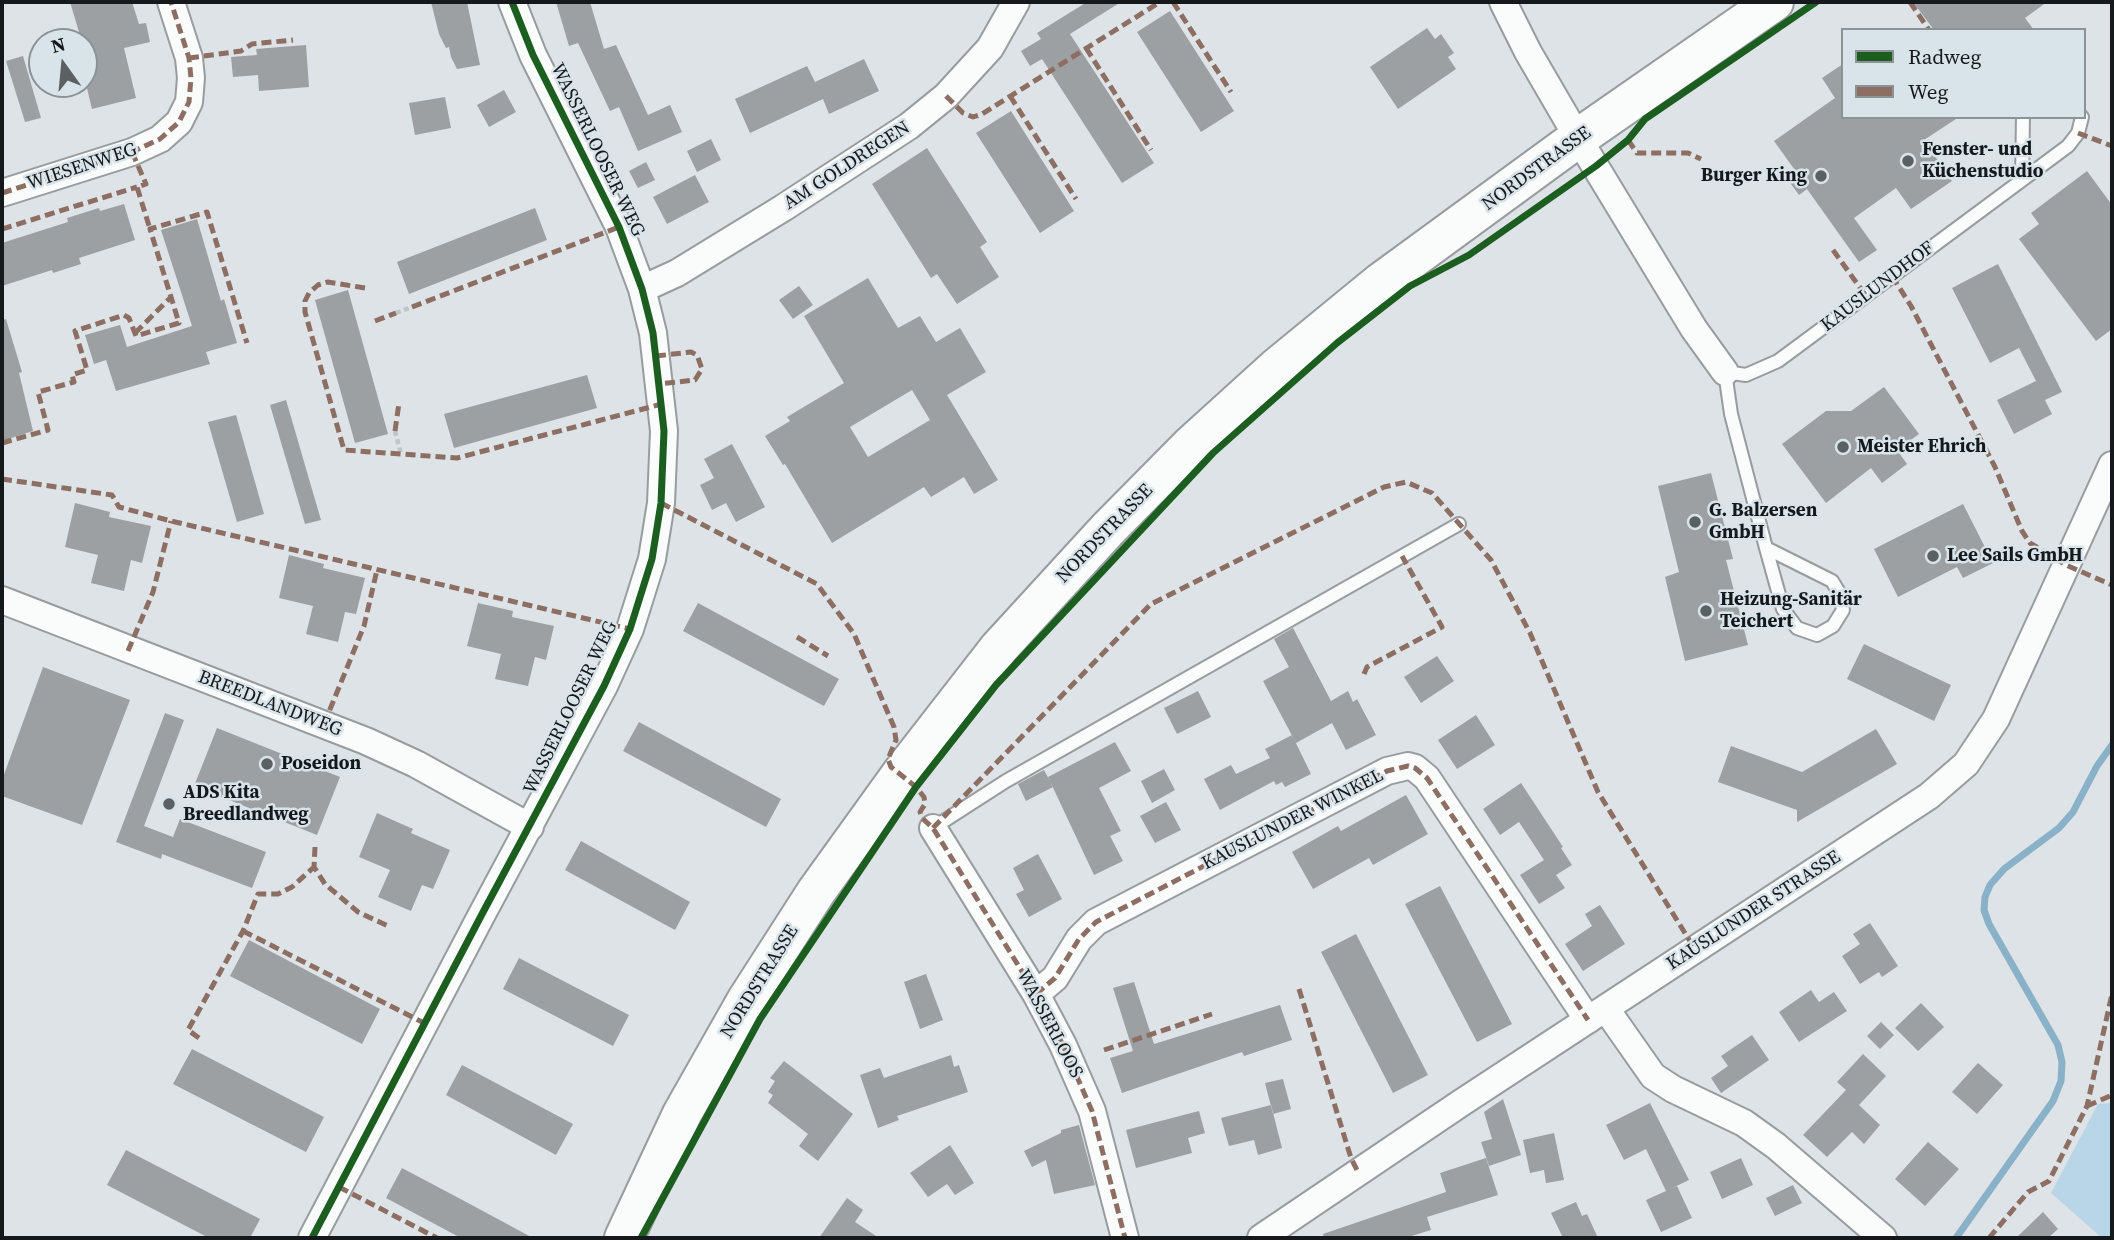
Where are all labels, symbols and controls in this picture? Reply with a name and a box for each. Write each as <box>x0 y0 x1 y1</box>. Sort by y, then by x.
north arrow <box>28 28 98 98</box>
legend <box>1841 28 2086 119</box>
text: N <box>48 30 68 59</box>
text: Radweg <box>1908 42 1981 71</box>
street label: WASSERLOOSER WEG <box>545 60 649 240</box>
text: Weg <box>1908 77 1948 106</box>
street label: AM GOLDREGEN <box>780 117 914 215</box>
street label: NORDSTRASSE <box>1478 122 1596 216</box>
street label: WIESENWEG <box>24 138 140 196</box>
place label: Fenster- und Küchenstudio <box>1922 139 2043 183</box>
marker: Fenster- und Küchenstudio <box>1900 153 1916 169</box>
place label: Burger King <box>1701 165 1807 187</box>
marker: Burger King <box>1813 168 1829 184</box>
street label: KAUSLUNDHOF <box>1817 237 1939 337</box>
place label: Meister Ehrich <box>1857 436 1986 458</box>
marker: Meister Ehrich <box>1835 439 1851 455</box>
street label: NORDSTRASSE <box>1052 480 1158 588</box>
place label: G. Balzersen GmbH <box>1709 500 1817 544</box>
marker: G. Balzersen GmbH <box>1687 514 1703 530</box>
place label: Lee Sails GmbH <box>1947 545 2083 567</box>
marker: Lee Sails GmbH <box>1925 548 1941 564</box>
place label: Heizung-Sanitär Teichert <box>1720 589 1862 633</box>
marker: Heizung-Sanitär Teichert <box>1698 603 1714 619</box>
street label: WASSERLOOSER WEG <box>519 618 623 798</box>
street label: BREEDLANDWEG <box>195 666 345 742</box>
place label: Poseidon <box>281 753 361 775</box>
marker: Poseidon <box>259 756 275 772</box>
street label: KAUSLUNDER WINKEL <box>1198 764 1388 876</box>
place label: ADS Kita Breedlandweg <box>183 782 308 826</box>
marker: ADS Kita Breedlandweg <box>161 796 177 812</box>
street label: KAUSLUNDER STRASSE <box>1663 846 1845 976</box>
street label: NORDSTRASSE <box>716 921 804 1043</box>
street label: WASSERLOOS <box>1011 966 1087 1082</box>

